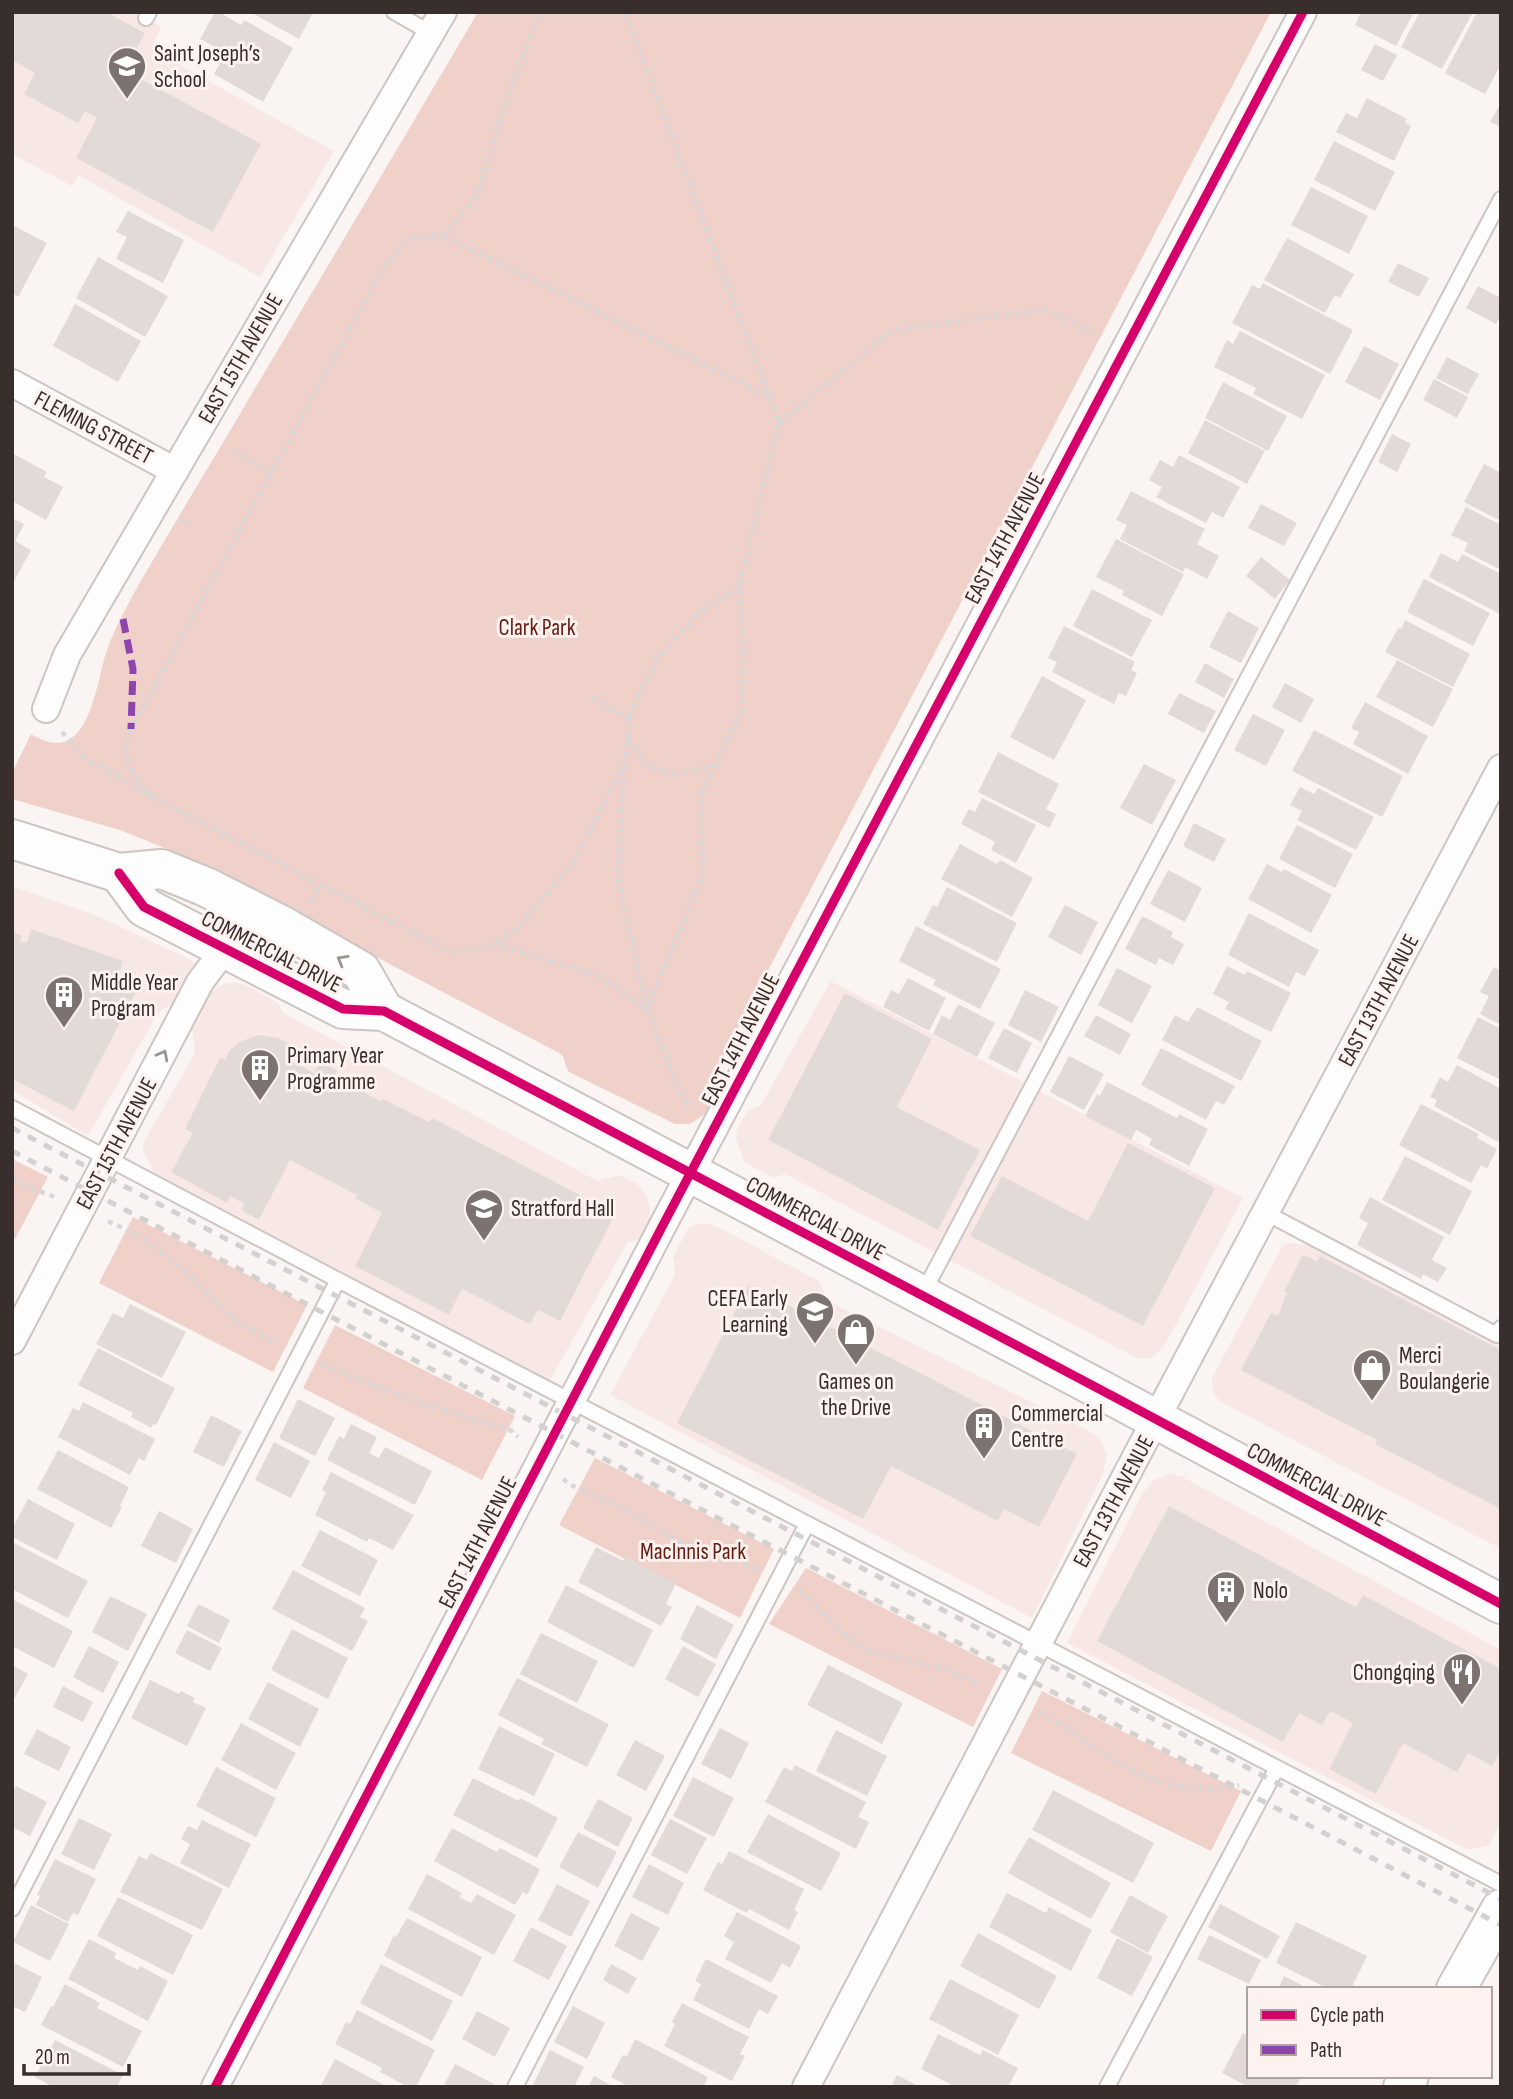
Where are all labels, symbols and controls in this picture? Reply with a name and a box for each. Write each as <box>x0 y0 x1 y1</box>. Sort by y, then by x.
place label: Saint Joseph’s School <box>154 40 260 94</box>
school or university icon: Saint Joseph’s School <box>106 45 148 100</box>
street label: EAST 15TH AVENUE <box>192 289 289 428</box>
street label: FLEMING STREET <box>29 385 158 471</box>
street label: EAST 14TH AVENUE <box>959 468 1051 609</box>
park label: Clark Park <box>499 614 576 642</box>
street label: COMMERCIAL DRIVE <box>197 904 346 999</box>
street label: EAST 13TH AVENUE <box>1332 930 1425 1071</box>
one-way arrow <box>336 955 349 968</box>
place label: Middle Year Program <box>91 969 179 1023</box>
street label: EAST 14TH AVENUE <box>696 969 786 1110</box>
building icon: Middle Year Program <box>43 974 85 1029</box>
place label: Primary Year Programme <box>287 1042 384 1096</box>
building icon: Primary Year Programme <box>239 1047 281 1102</box>
one-way arrow <box>154 1050 168 1062</box>
street label: EAST 15TH AVENUE <box>70 1073 163 1214</box>
street label: COMMERCIAL DRIVE <box>741 1170 890 1267</box>
school or university icon: Stratford Hall <box>463 1187 505 1242</box>
place label: Stratford Hall <box>511 1195 614 1223</box>
place label: CEFA Early Learning <box>708 1285 788 1339</box>
school or university icon: CEFA Early Learning <box>794 1290 836 1345</box>
shop icon: Games on the Drive <box>835 1311 877 1366</box>
place label: Merci Boulangerie <box>1399 1342 1490 1396</box>
shop icon: Merci Boulangerie <box>1351 1347 1393 1402</box>
place label: Games on the Drive <box>818 1368 894 1422</box>
place label: Commercial Centre <box>1011 1400 1103 1454</box>
building icon: Commercial Centre <box>963 1405 1005 1460</box>
street label: EAST 13TH AVENUE <box>1067 1431 1160 1572</box>
street label: COMMERCIAL DRIVE <box>1242 1436 1391 1533</box>
street label: EAST 14TH AVENUE <box>433 1472 523 1613</box>
park label: MacInnis Park <box>640 1538 746 1566</box>
building icon: Nolo <box>1205 1569 1247 1624</box>
place label: Nolo <box>1253 1577 1288 1605</box>
restaurant icon: Chongqing <box>1441 1651 1483 1706</box>
place label: Chongqing <box>1353 1659 1435 1687</box>
legend <box>1247 1987 1492 2078</box>
text: Cycle path <box>1310 2003 1384 2028</box>
scale bar <box>24 2032 130 2076</box>
text: Path <box>1310 2038 1342 2063</box>
text: 20 m <box>35 2045 70 2070</box>

